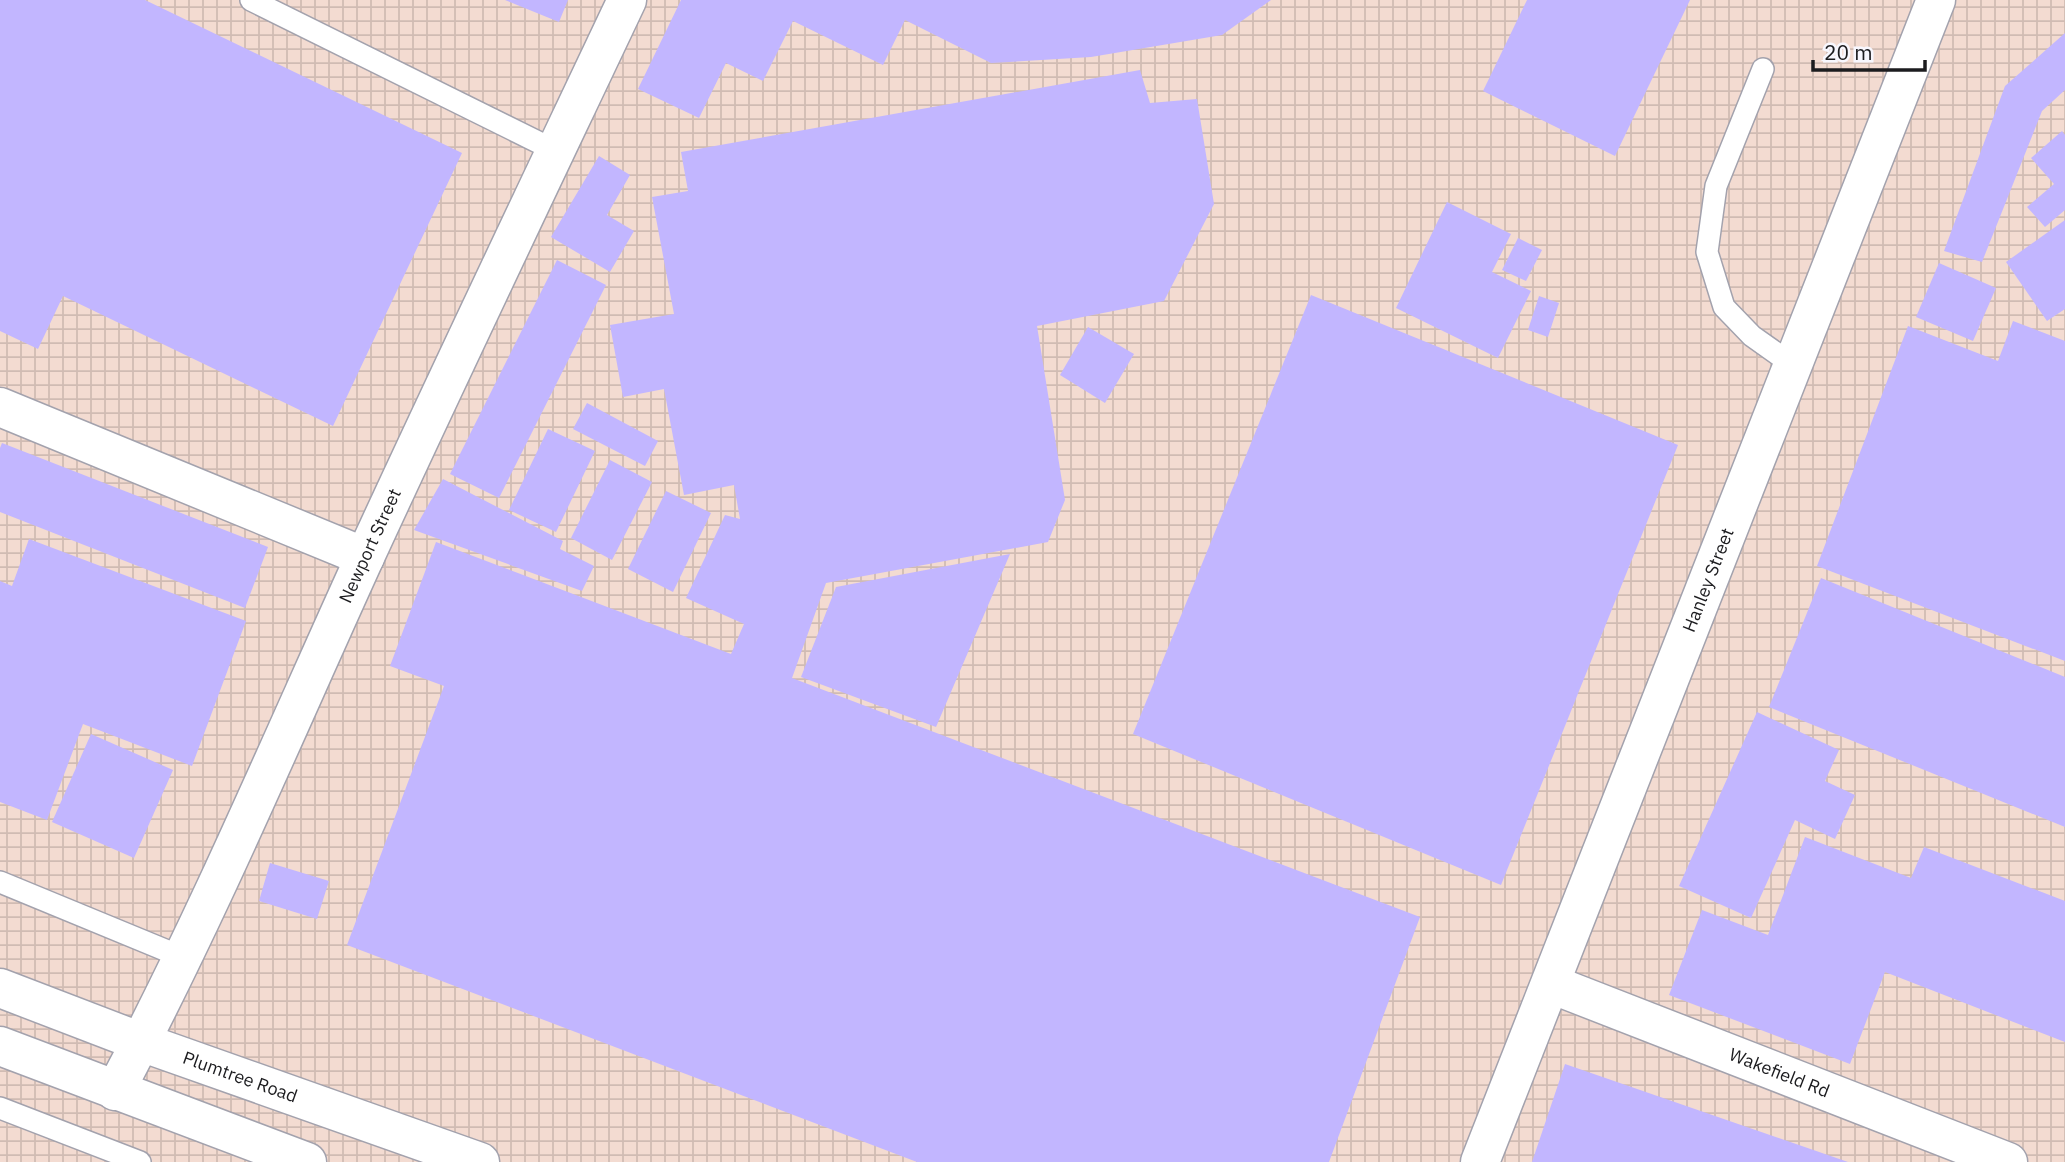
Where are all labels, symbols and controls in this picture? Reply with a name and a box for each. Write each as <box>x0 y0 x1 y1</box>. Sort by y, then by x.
scale bar <box>1813 28 1925 72</box>
text: 20 m <box>1824 38 1873 66</box>
street label: Newport Street <box>334 485 406 607</box>
street label: Hanley Street <box>1677 525 1739 635</box>
street label: Wakefield Rd <box>1726 1043 1833 1102</box>
street label: Plumtree Road <box>180 1046 301 1107</box>

